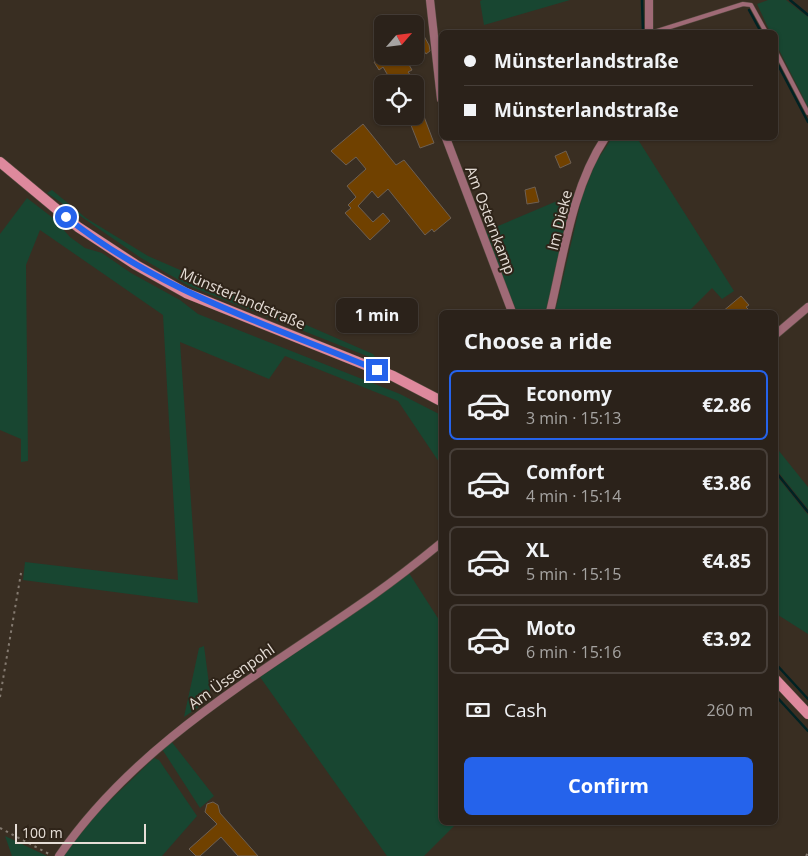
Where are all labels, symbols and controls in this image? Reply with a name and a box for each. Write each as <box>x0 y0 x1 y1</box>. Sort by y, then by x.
north arrow <box>374 15 424 65</box>
map controls <box>374 15 424 125</box>
text: Münsterlandstraße <box>494 48 679 74</box>
button: locate <box>374 75 424 125</box>
text: Münsterlandstraße <box>494 97 679 123</box>
street label: Am Osternkamp <box>461 163 521 277</box>
street label: Im Dieke <box>542 188 576 252</box>
route start <box>55 206 77 228</box>
street label: Münsterlandstraße <box>177 263 309 333</box>
callout: 1 min <box>336 298 418 332</box>
text: 1 min <box>355 304 399 326</box>
text: Choose a ride <box>464 325 612 355</box>
route end <box>366 359 388 381</box>
text: Economy <box>526 381 612 407</box>
icon: car <box>466 383 511 428</box>
text: €2.86 <box>702 392 751 418</box>
text: 3 min · 15:13 <box>526 407 621 429</box>
text: Comfort <box>526 459 605 485</box>
icon: car <box>466 461 511 506</box>
text: €3.86 <box>702 470 751 496</box>
text: 4 min · 15:14 <box>526 485 621 507</box>
text: XL <box>526 537 549 563</box>
icon: car <box>466 539 511 584</box>
text: €4.85 <box>702 548 751 574</box>
text: 5 min · 15:15 <box>526 563 621 585</box>
text: Moto <box>526 615 576 641</box>
icon: car <box>466 617 511 662</box>
text: €3.92 <box>702 626 751 652</box>
street label: Am Üssenpohl <box>184 639 278 713</box>
text: 6 min · 15:16 <box>526 641 621 663</box>
icon: cash <box>464 696 492 724</box>
text: Cash <box>504 697 547 723</box>
text: 260 m <box>707 699 753 721</box>
button: Confirm <box>464 757 753 815</box>
scale bar <box>15 821 146 844</box>
text: 100 m <box>22 823 63 842</box>

